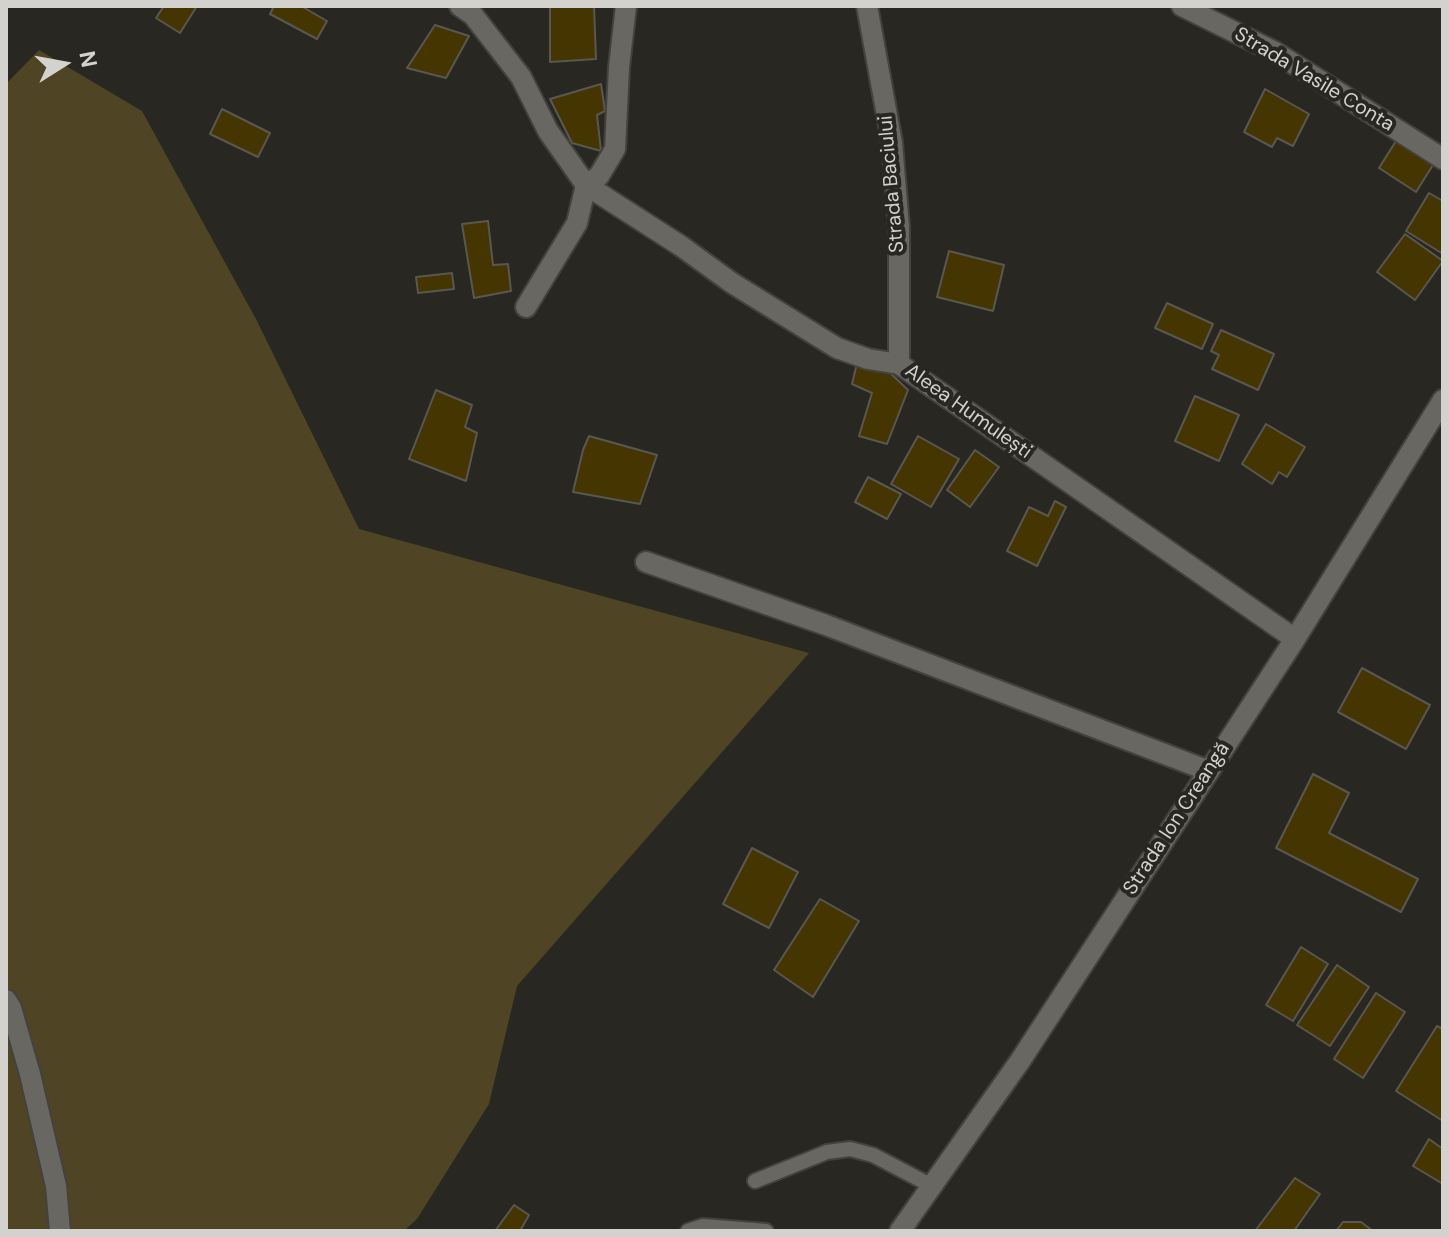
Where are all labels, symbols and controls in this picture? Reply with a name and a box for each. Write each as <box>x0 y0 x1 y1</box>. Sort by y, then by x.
street label: Strada Vasile Conta <box>1230 23 1398 137</box>
north arrow <box>24 24 104 104</box>
text: N <box>72 49 104 70</box>
street label: Strada Baciului <box>874 114 910 254</box>
street label: Aleea Humulești <box>900 359 1036 465</box>
street label: Strada Ion Creangă <box>1119 738 1235 900</box>

